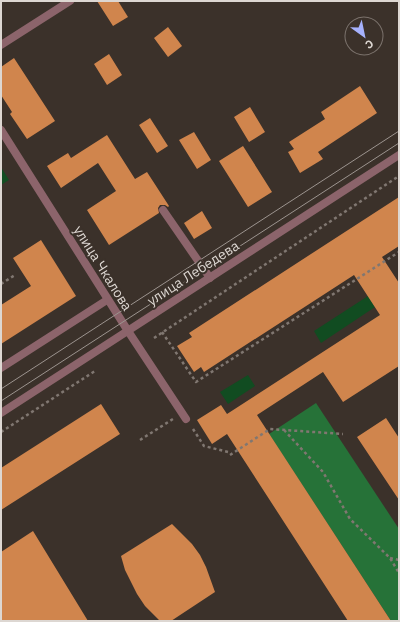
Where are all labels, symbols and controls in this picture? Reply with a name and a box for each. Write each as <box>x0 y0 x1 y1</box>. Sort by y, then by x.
north arrow <box>344 16 384 56</box>
text: С <box>363 37 376 52</box>
street label: улица Чкалова <box>70 222 137 314</box>
street label: улица Лебедева <box>144 236 243 309</box>

